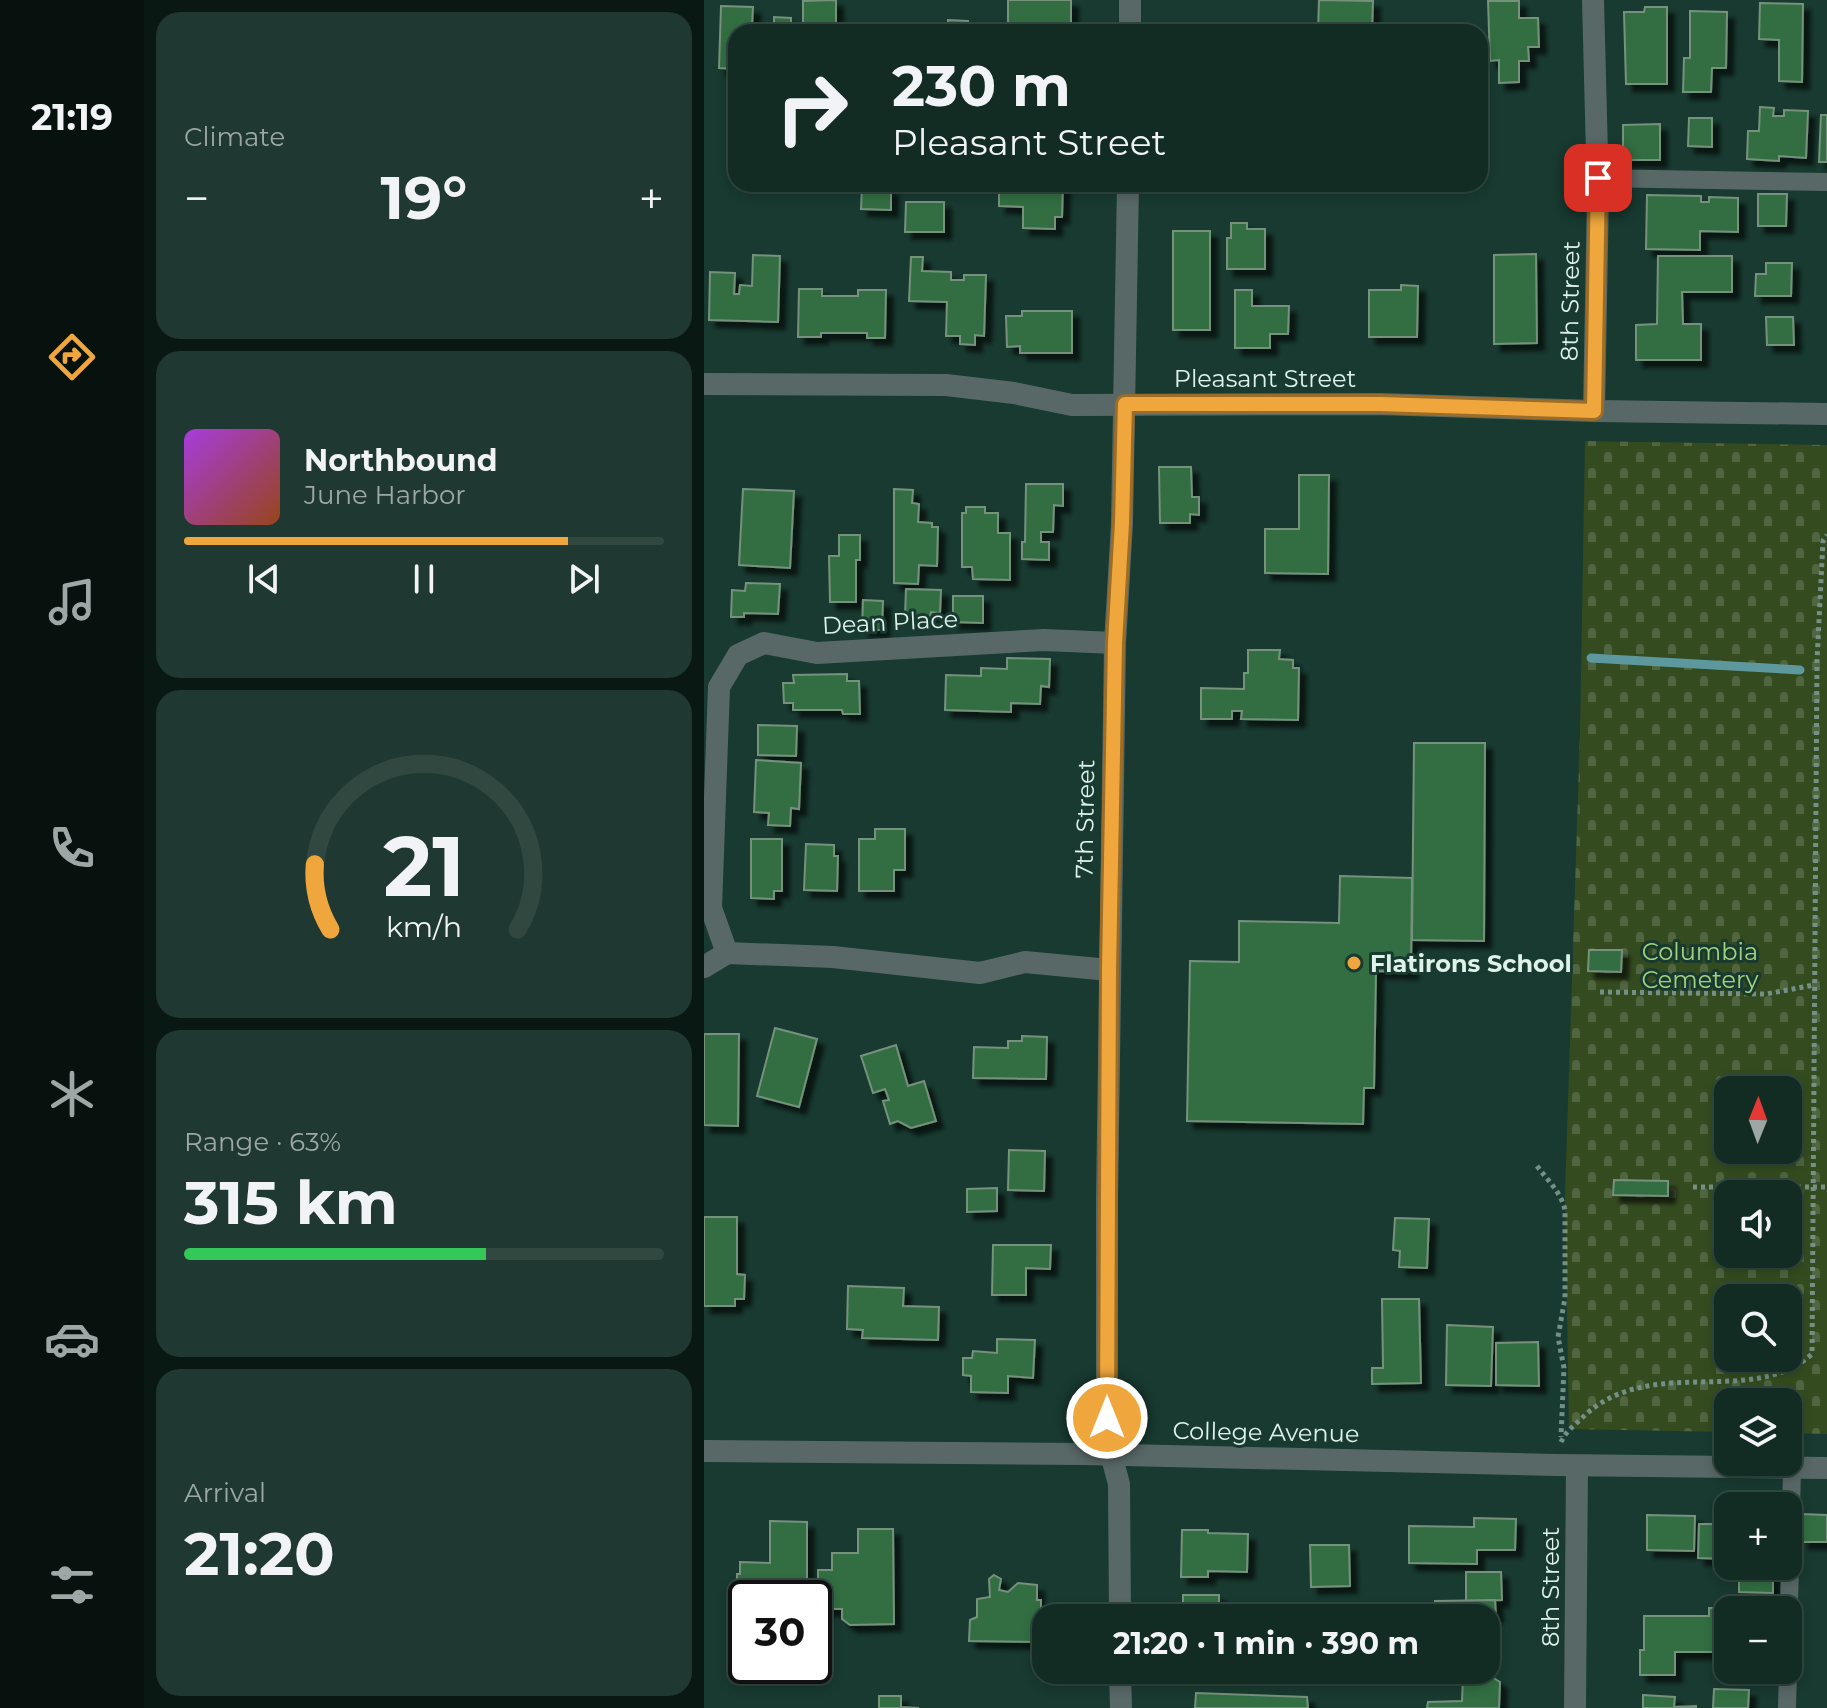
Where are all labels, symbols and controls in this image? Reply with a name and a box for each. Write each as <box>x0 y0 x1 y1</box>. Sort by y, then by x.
text: 230 m <box>892 52 1071 120</box>
icon: right <box>760 56 864 160</box>
text: 21:19 <box>31 95 113 139</box>
text: Pleasant Street <box>892 120 1166 164</box>
text: Climate <box>184 121 285 153</box>
pin <box>1564 144 1632 212</box>
icon: arrive <box>1576 156 1620 200</box>
text: 19° <box>381 161 467 234</box>
text: − <box>184 171 209 225</box>
text: + <box>639 171 664 225</box>
street label: 8th Street <box>1554 240 1586 361</box>
icon: directions <box>44 329 100 385</box>
street label: Pleasant Street <box>1174 364 1357 393</box>
text: Northbound <box>304 442 498 479</box>
text: June Harbor <box>304 479 466 511</box>
icon: previous <box>242 557 286 601</box>
icon: pause <box>402 557 446 601</box>
icon: next <box>562 557 606 601</box>
icon: music <box>44 574 100 630</box>
street label: Dean Place <box>821 604 959 640</box>
street label: 7th Street <box>1069 759 1101 879</box>
text: 21 <box>383 815 465 917</box>
icon: phone <box>44 820 100 876</box>
text: km/h <box>386 909 462 944</box>
park label: Columbia Cemetery <box>1641 937 1759 994</box>
place label: Flatirons School <box>1370 949 1572 978</box>
marker: Flatirons School <box>1345 954 1363 972</box>
icon: climate <box>44 1066 100 1122</box>
north arrow <box>1714 1076 1802 1164</box>
map controls <box>1714 1076 1802 1684</box>
text: Range · 63% <box>184 1126 341 1158</box>
text: 315 km <box>184 1166 398 1239</box>
button: sound <box>1714 1180 1802 1268</box>
button: search <box>1714 1284 1802 1372</box>
icon: car <box>44 1311 100 1367</box>
position arrow <box>1065 1376 1149 1460</box>
button: layers <box>1714 1388 1802 1476</box>
street label: College Avenue <box>1172 1416 1360 1448</box>
text: Arrival <box>184 1477 266 1509</box>
button: + <box>1714 1492 1802 1580</box>
text: 21:20 <box>184 1517 335 1590</box>
street label: 8th Street <box>1536 1527 1565 1647</box>
icon: filters <box>44 1557 100 1613</box>
speed limit sign: 30 <box>728 1580 832 1684</box>
button: − <box>1714 1596 1802 1684</box>
text: 21:20 · 1 min · 390 m <box>1113 1625 1419 1662</box>

